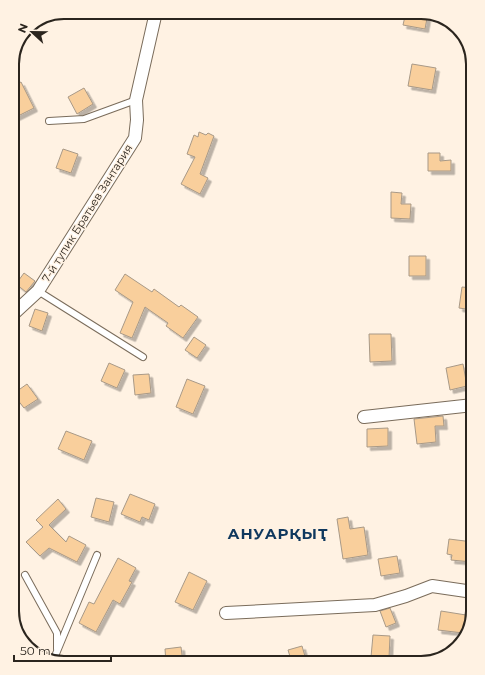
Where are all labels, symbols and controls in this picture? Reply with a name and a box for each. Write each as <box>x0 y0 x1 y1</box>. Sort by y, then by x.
north arrow <box>12 12 52 52</box>
text: N <box>15 22 31 35</box>
street label: 7-й тупик Братьев Зантария <box>39 141 135 285</box>
district label: АНУАРҚЫҬ <box>227 524 329 543</box>
scale bar <box>14 637 111 663</box>
text: 50 m <box>20 643 51 658</box>

